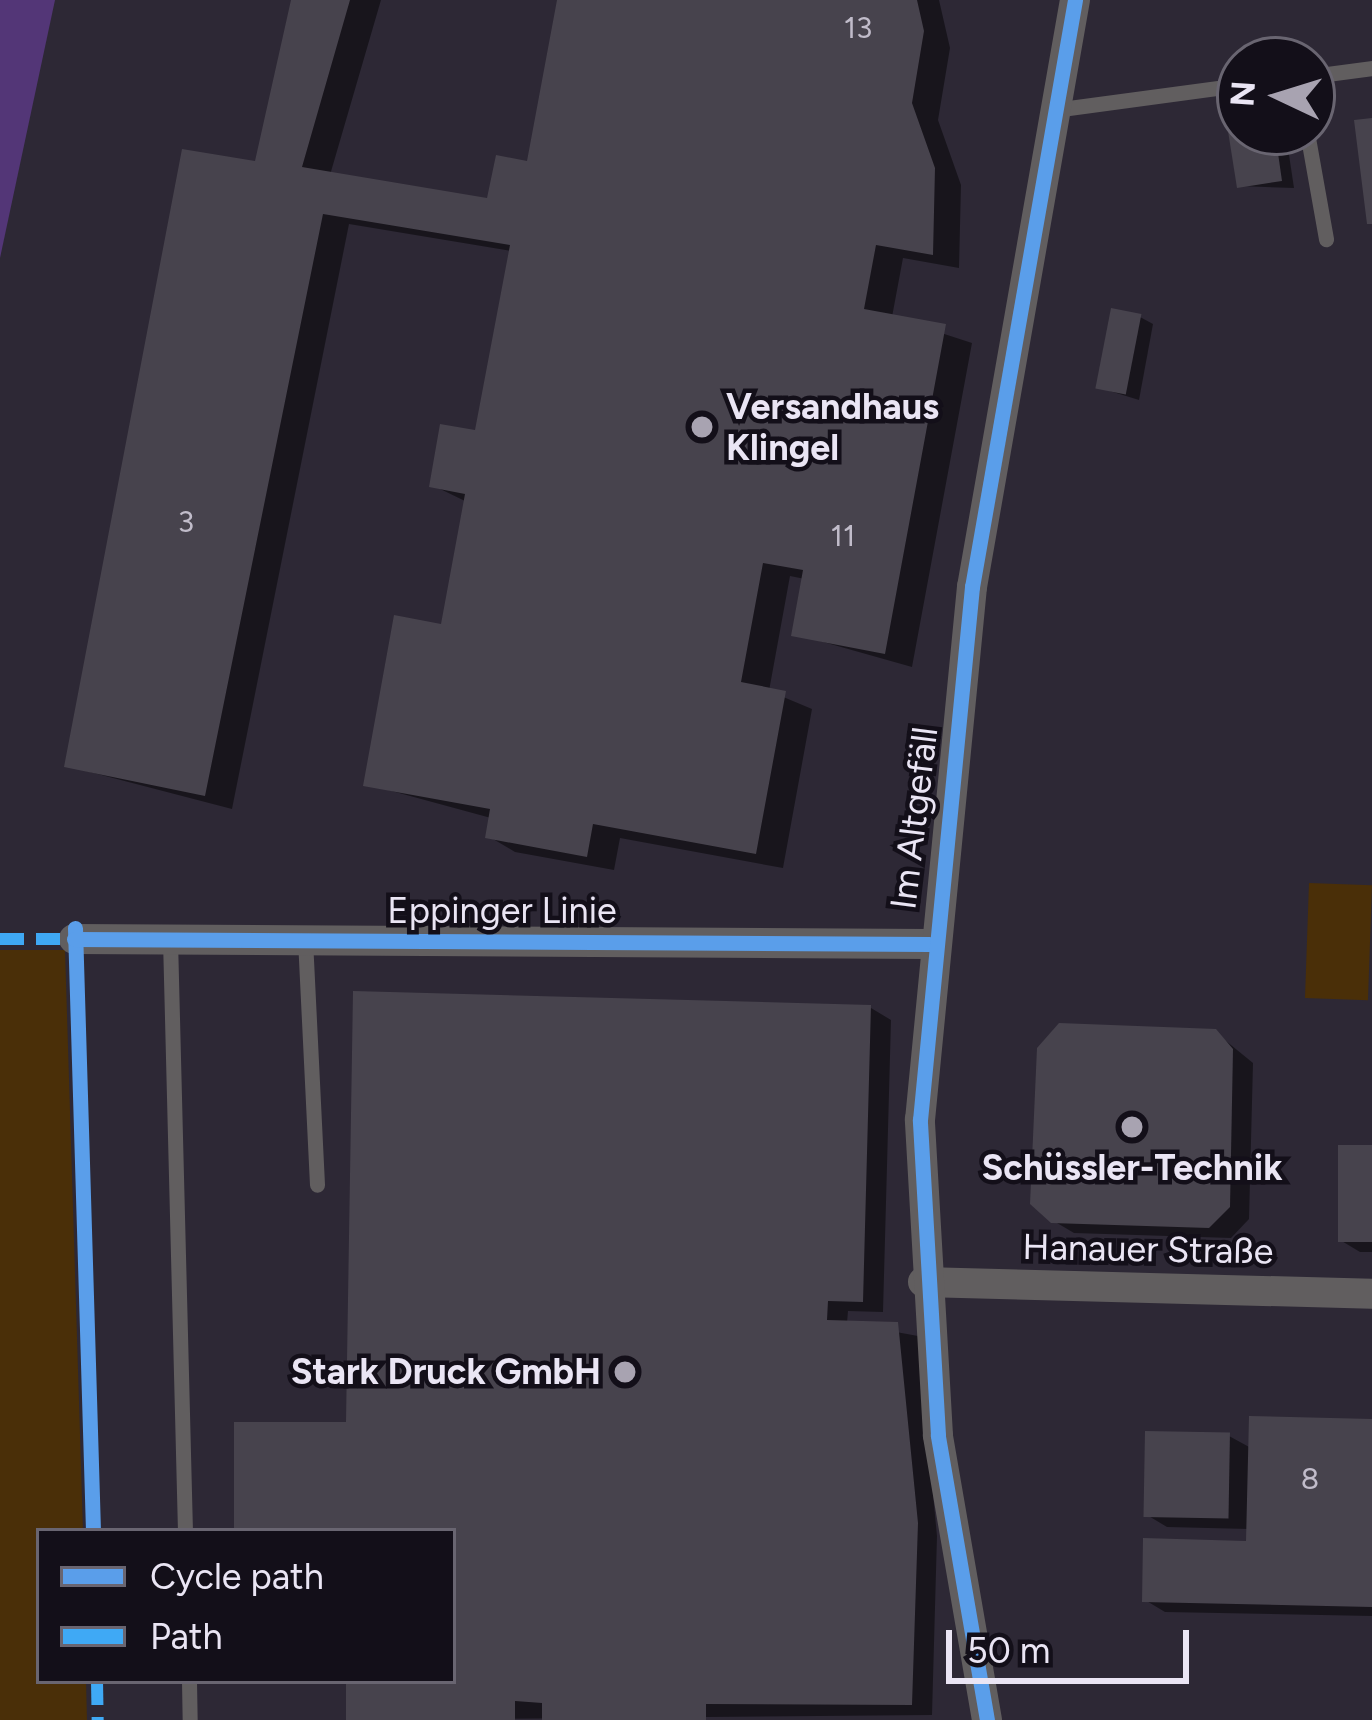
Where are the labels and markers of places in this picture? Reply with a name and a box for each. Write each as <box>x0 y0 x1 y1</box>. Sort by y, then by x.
place label: Versandhaus Klingel <box>726 384 939 469</box>
marker: Versandhaus Klingel <box>689 414 715 440</box>
marker: Schüssler-Technik <box>1119 1114 1145 1140</box>
place label: Schüssler-Technik <box>981 1146 1283 1190</box>
place label: Stark Druck GmbH <box>291 1350 601 1394</box>
marker: Stark Druck GmbH <box>612 1359 638 1385</box>

